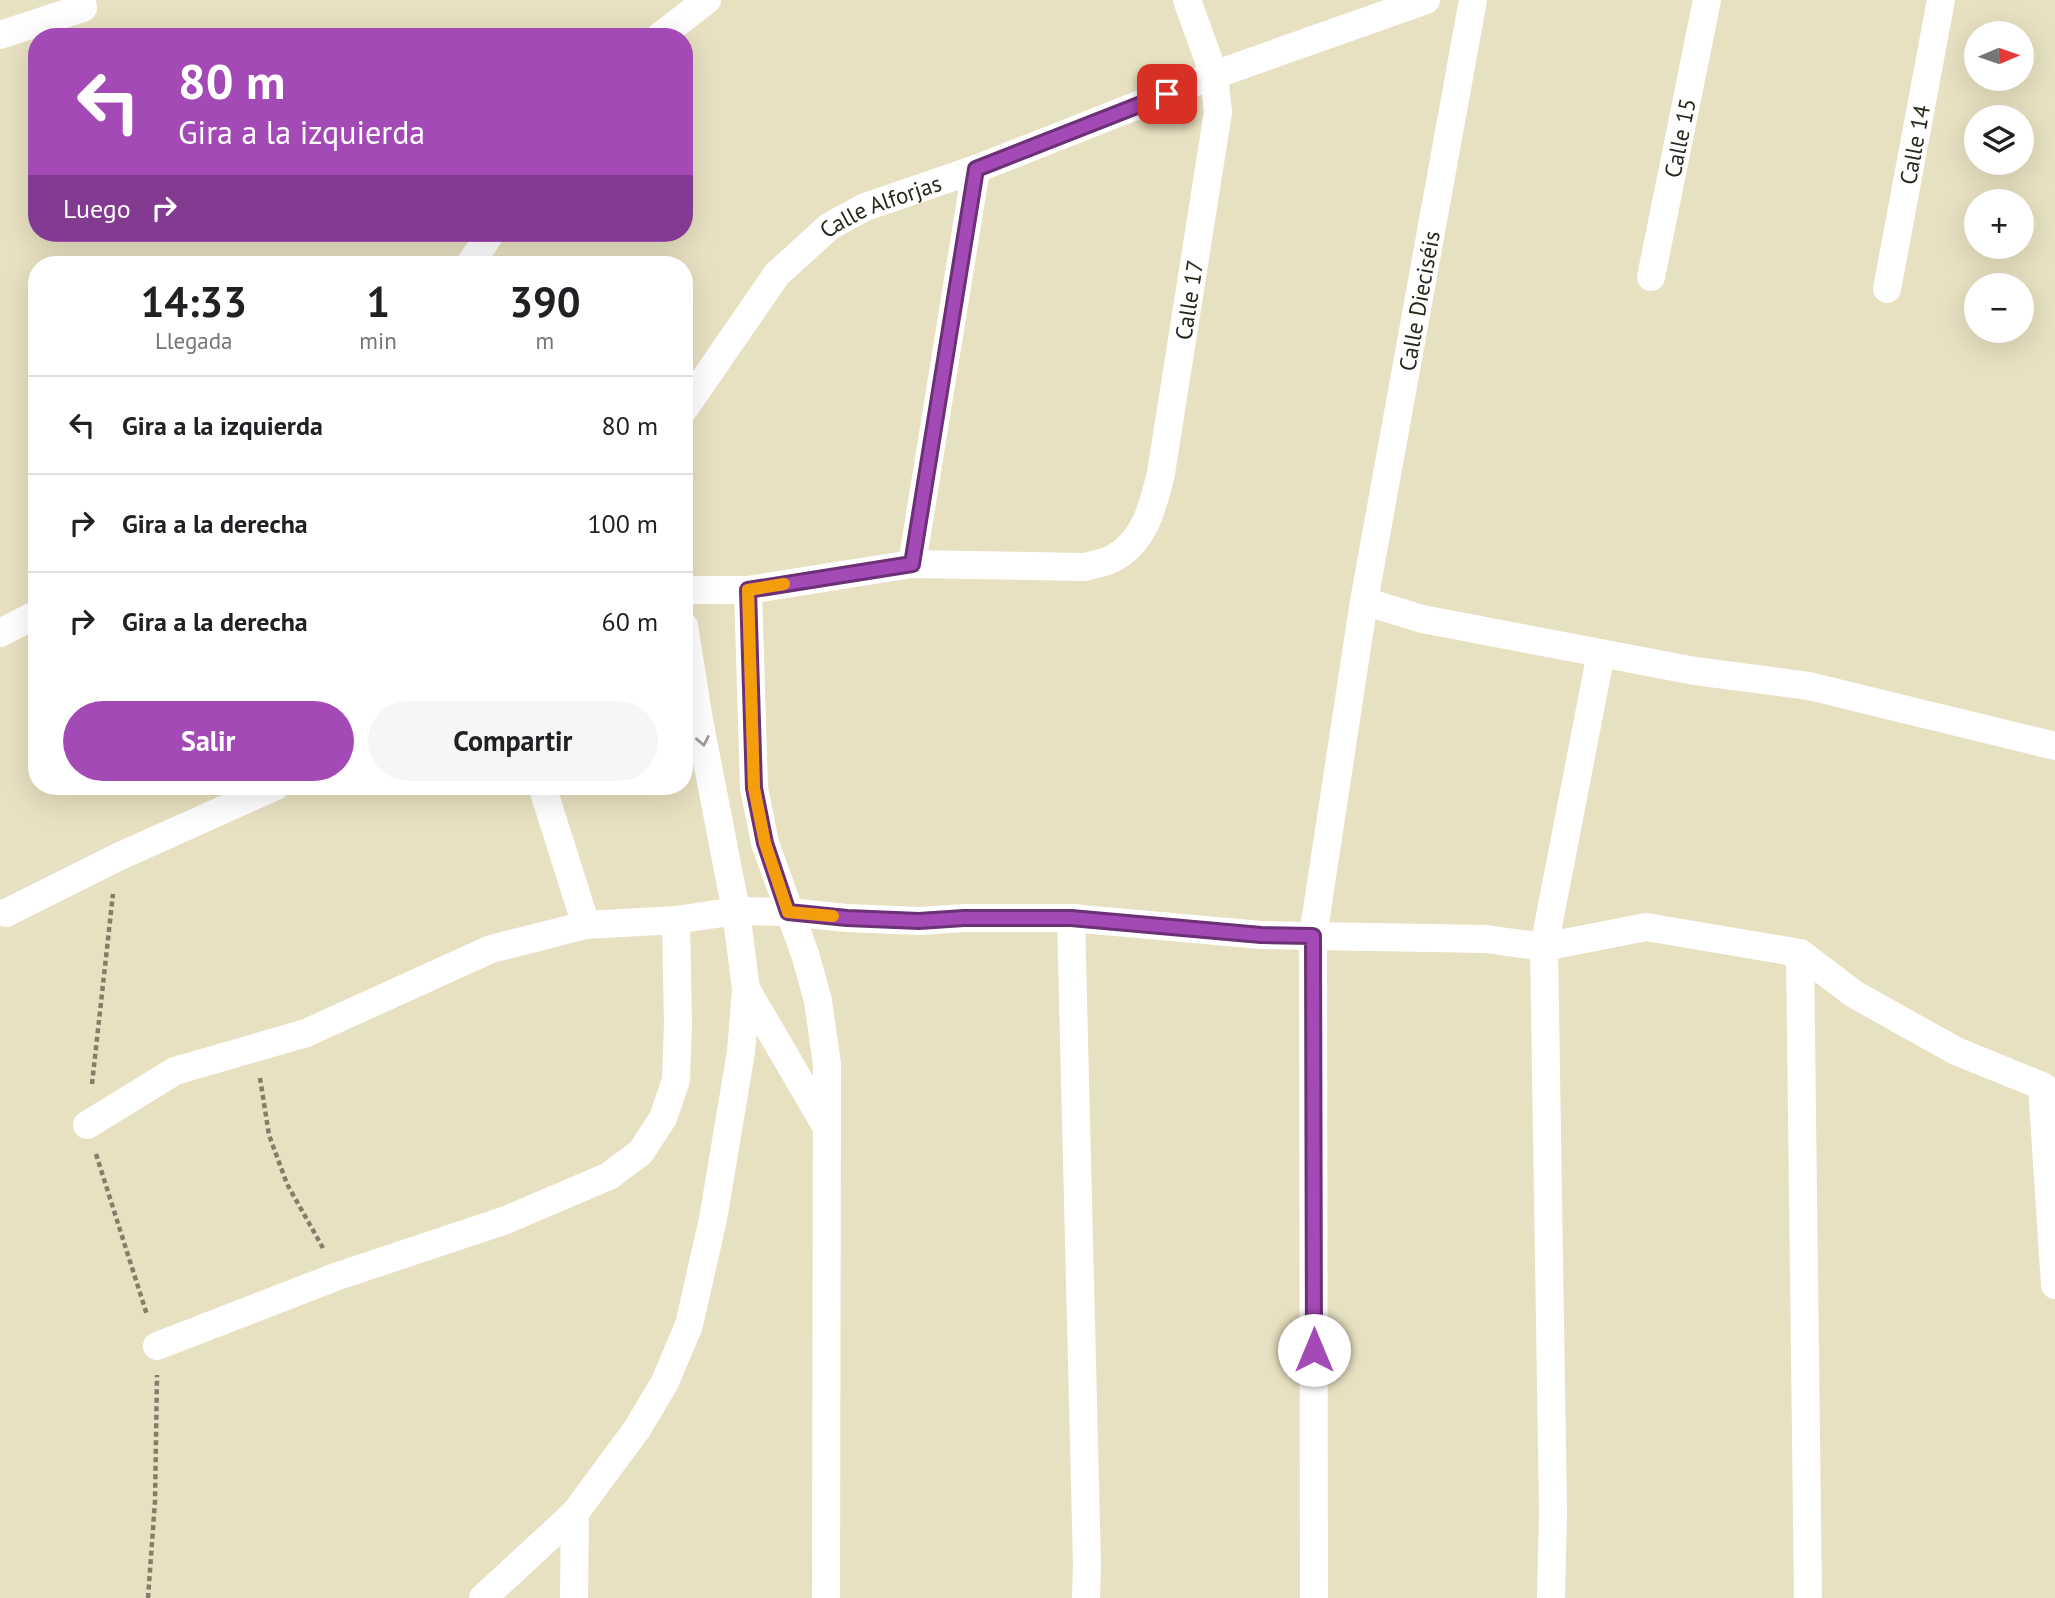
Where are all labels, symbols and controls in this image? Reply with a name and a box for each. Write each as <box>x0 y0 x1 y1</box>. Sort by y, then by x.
north arrow <box>1964 21 2034 91</box>
map controls <box>1964 21 2034 343</box>
text: 80 m <box>178 49 285 113</box>
icon: left <box>63 56 154 147</box>
pin <box>1137 64 1197 124</box>
icon: arrive <box>1148 75 1186 113</box>
street label: Calle 15 <box>1657 95 1701 180</box>
street label: Calle 14 <box>1892 102 1936 187</box>
button: layers <box>1964 105 2034 175</box>
text: Gira a la izquierda <box>178 111 425 153</box>
street label: Calle Alforjas <box>813 168 945 244</box>
icon: right <box>145 189 183 227</box>
button: + <box>1964 189 2034 259</box>
text: Luego <box>63 192 131 225</box>
street label: Calle Dieciséis <box>1392 228 1445 373</box>
street label: Calle 17 <box>1168 258 1209 342</box>
button: − <box>1964 273 2034 343</box>
text: 14:33 <box>140 274 247 329</box>
text: 1 <box>366 274 390 329</box>
text: 390 <box>509 274 581 329</box>
text: Llegada <box>155 326 232 355</box>
text: min <box>359 326 397 355</box>
text: m <box>536 326 554 355</box>
icon: left <box>63 406 101 444</box>
text: Gira a la izquierda <box>122 409 323 442</box>
text: 80 m <box>602 409 658 442</box>
icon: right <box>63 504 101 542</box>
text: Gira a la derecha <box>122 507 308 540</box>
text: 100 m <box>587 507 658 540</box>
icon: right <box>63 602 101 640</box>
text: Gira a la derecha <box>122 605 308 638</box>
text: 60 m <box>602 605 658 638</box>
button: Salir <box>63 701 354 781</box>
button: Compartir <box>368 701 658 781</box>
one-way arrow <box>694 735 709 747</box>
position arrow <box>1277 1313 1351 1387</box>

